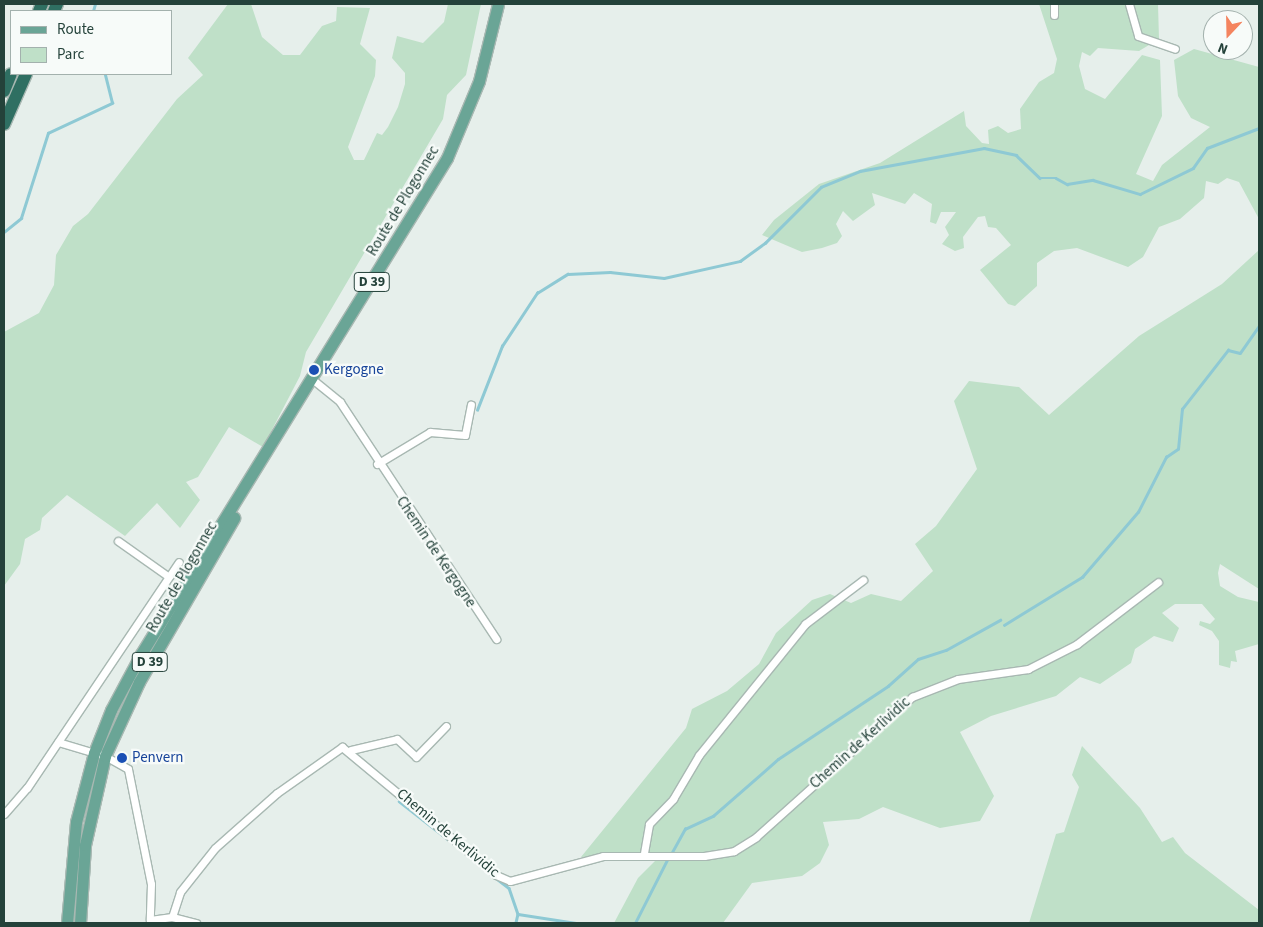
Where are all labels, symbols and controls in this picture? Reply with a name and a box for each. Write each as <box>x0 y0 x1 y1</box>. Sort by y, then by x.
legend <box>10 10 172 75</box>
north arrow <box>1203 10 1253 60</box>
text: Route <box>57 19 94 40</box>
text: N <box>1215 37 1231 59</box>
text: Parc <box>57 44 84 65</box>
street label: Route de Plogonnec <box>363 143 443 259</box>
road number: D 39 <box>353 270 391 294</box>
place label: Kergogne <box>324 361 384 379</box>
marker: Kergogne <box>308 364 320 376</box>
street label: Chemin de Kergogne <box>392 493 480 611</box>
street label: Route de Plogonnec <box>143 518 221 636</box>
road number: D 39 <box>131 650 169 674</box>
street label: Chemin de Kerlividic <box>806 693 914 793</box>
place label: Penvern <box>132 749 184 767</box>
marker: Penvern <box>116 752 128 764</box>
street label: Chemin de Kerlividic <box>393 785 503 881</box>

